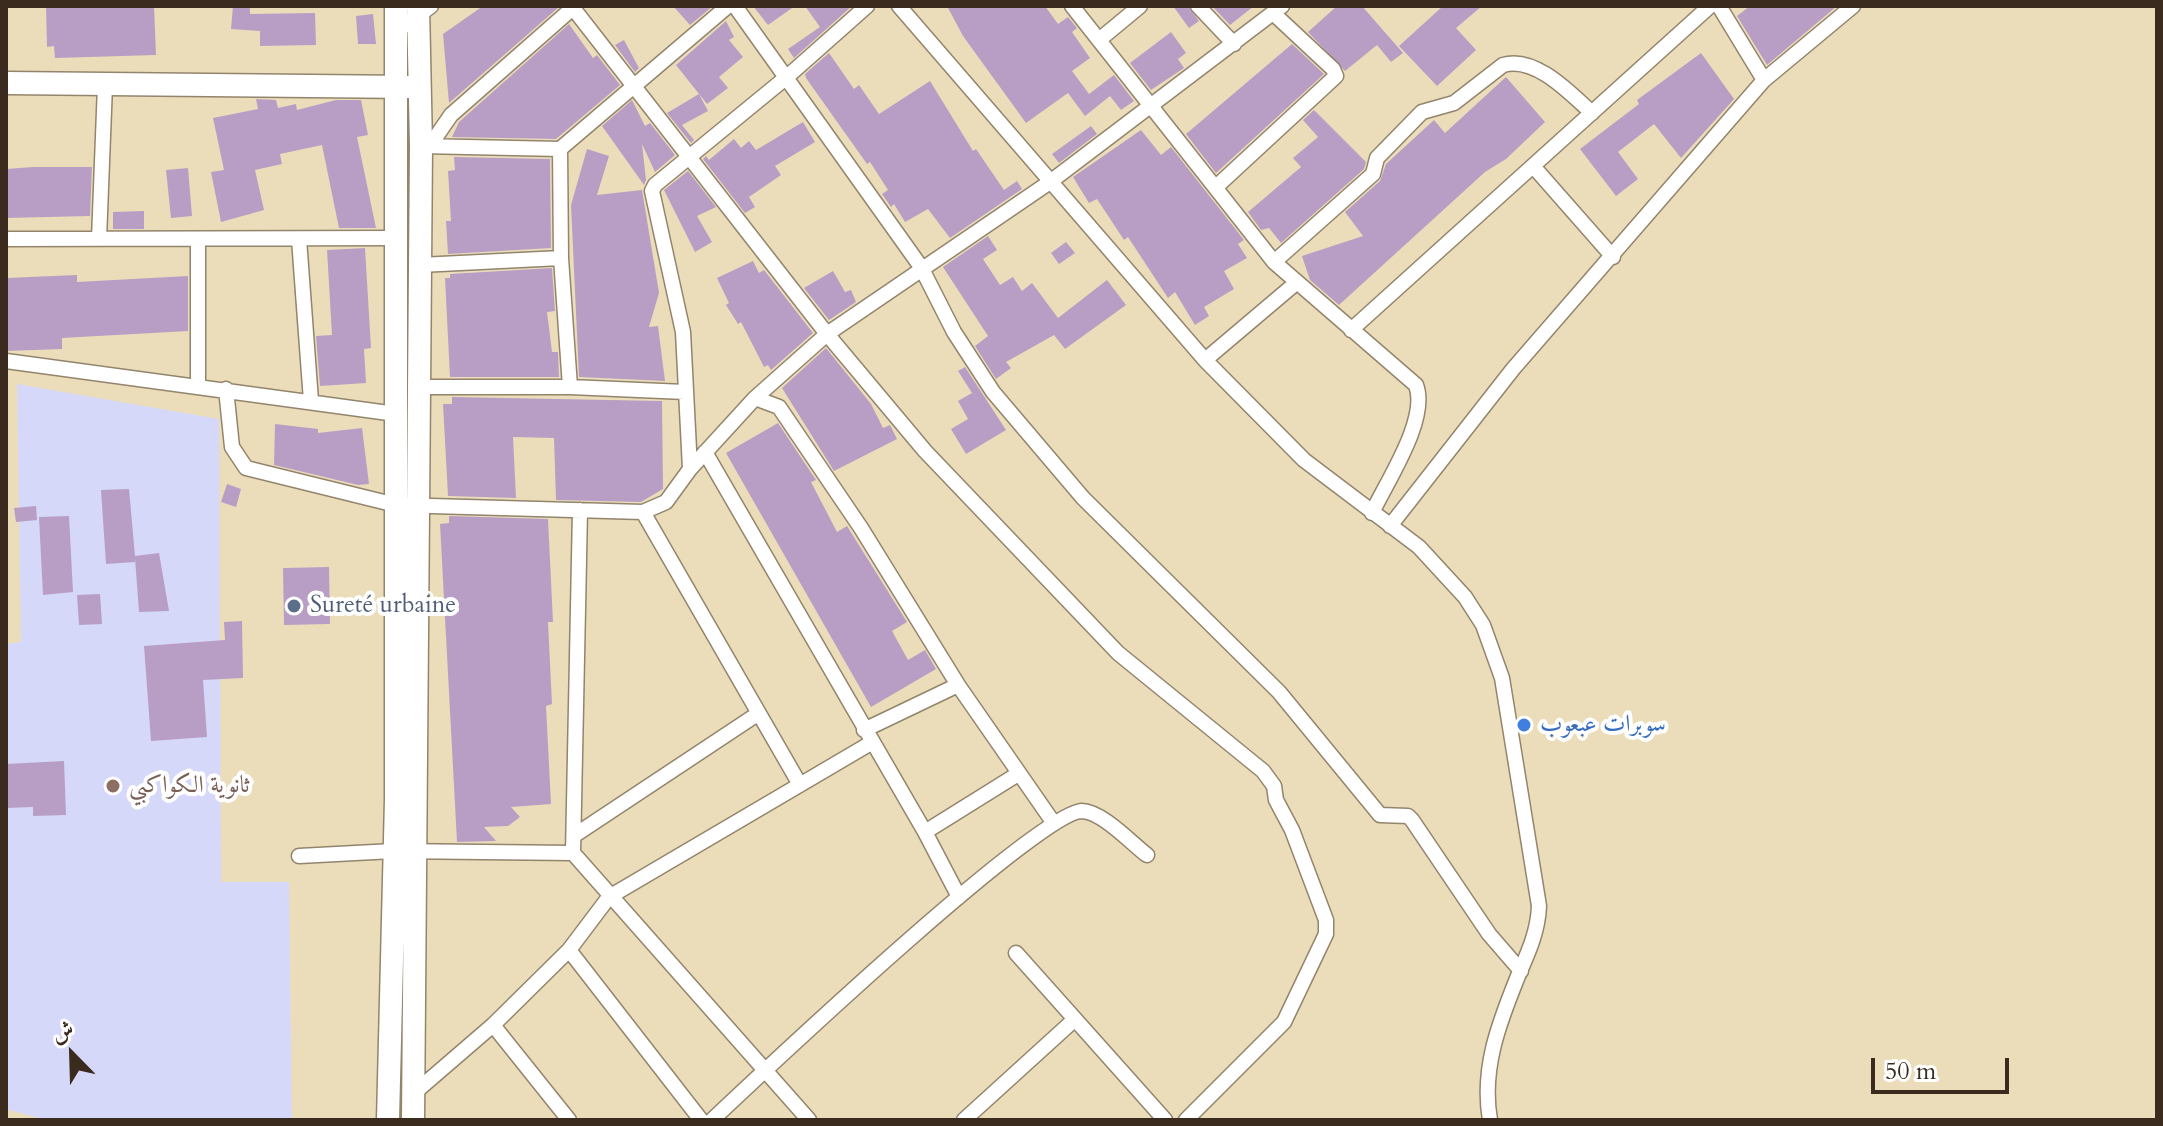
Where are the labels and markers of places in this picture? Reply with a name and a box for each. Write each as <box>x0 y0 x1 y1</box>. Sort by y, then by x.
place label: Sureté urbaine <box>310 592 456 620</box>
marker: Sureté urbaine <box>285 597 303 615</box>
place label: سوبرات عبعوب <box>1540 711 1666 739</box>
marker: سوبرات عبعوب <box>1515 716 1533 734</box>
place label: ثانوية الكواكبي <box>129 772 250 800</box>
marker: ثانوية الكواكبي <box>104 777 122 795</box>

